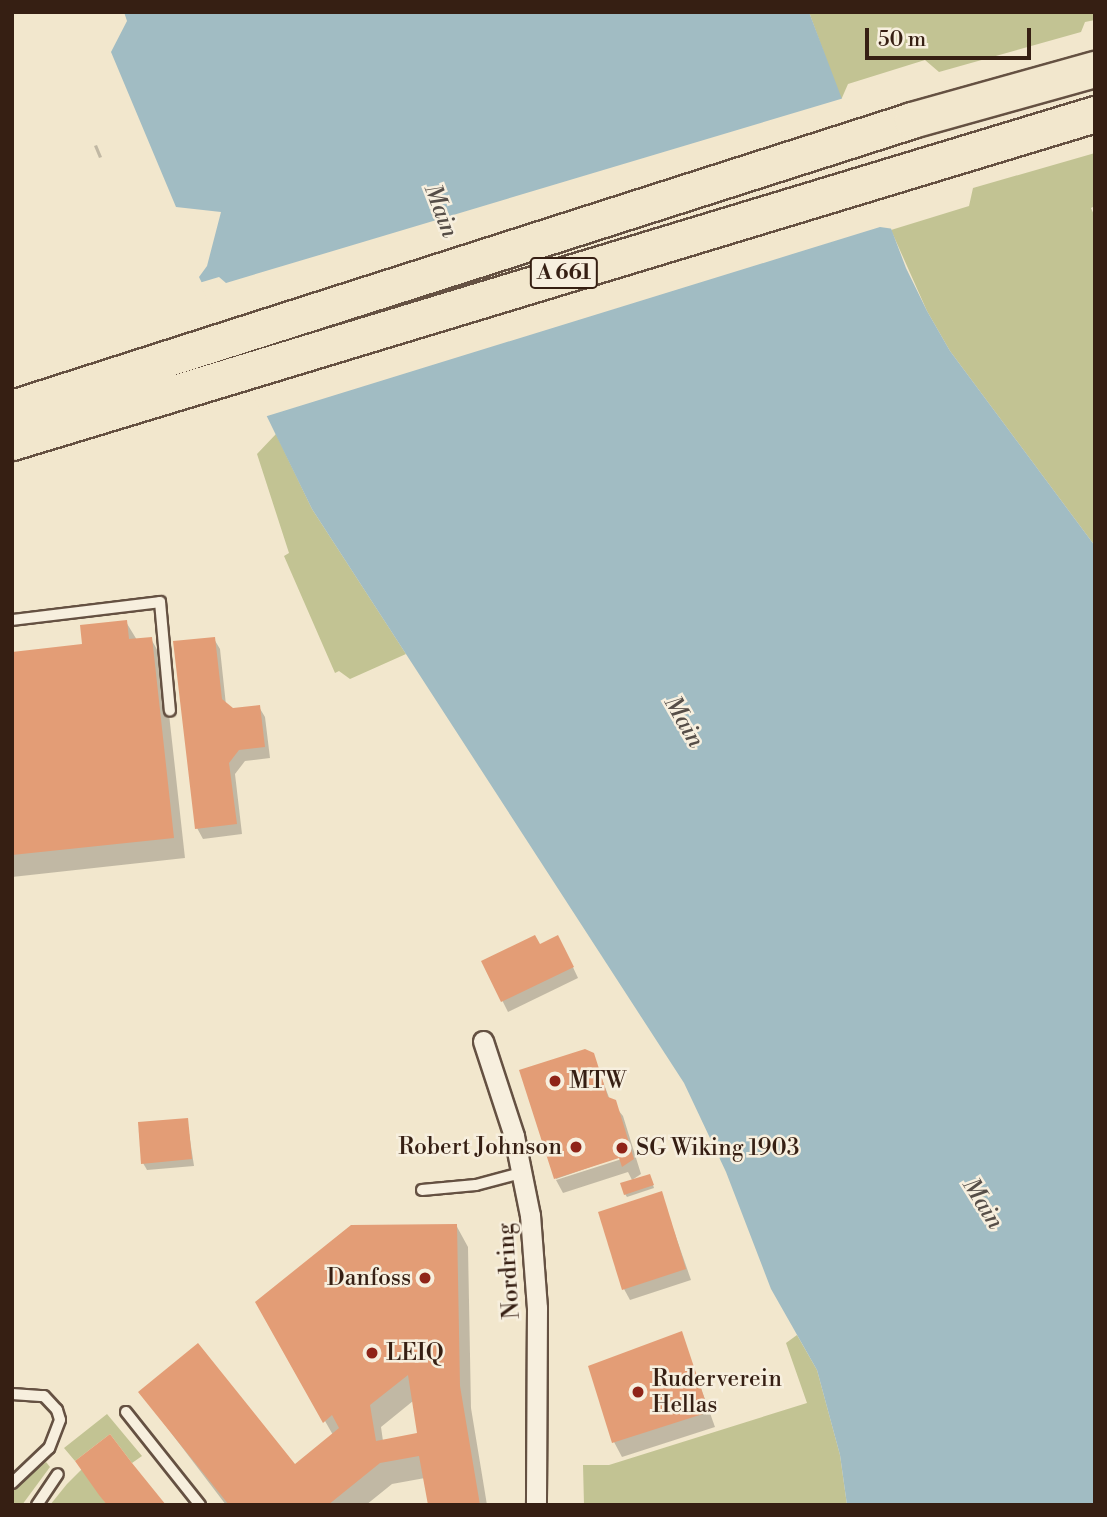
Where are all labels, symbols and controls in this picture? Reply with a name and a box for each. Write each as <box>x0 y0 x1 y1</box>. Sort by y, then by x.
scale bar <box>869 14 1035 58</box>
text: 50 m <box>878 27 926 53</box>
water label: Main <box>417 180 463 242</box>
road number: A 661 <box>529 256 599 290</box>
water label: Main <box>657 691 709 753</box>
place label: MTW <box>569 1067 626 1095</box>
marker: MTW <box>547 1073 563 1089</box>
place label: Robert Johnson <box>398 1133 562 1161</box>
place label: SG Wiking 1903 <box>636 1134 799 1162</box>
marker: Robert Johnson <box>568 1139 584 1155</box>
marker: SG Wiking 1903 <box>614 1140 630 1156</box>
water label: Main <box>955 1173 1009 1235</box>
street label: Nordring <box>492 1222 526 1320</box>
place label: Danfoss <box>327 1264 411 1292</box>
marker: Danfoss <box>417 1270 433 1286</box>
place label: LEIQ <box>386 1339 444 1367</box>
marker: LEIQ <box>364 1345 380 1361</box>
place label: Ruderverein Hellas <box>652 1365 782 1419</box>
marker: Ruderverein Hellas <box>630 1384 646 1400</box>

